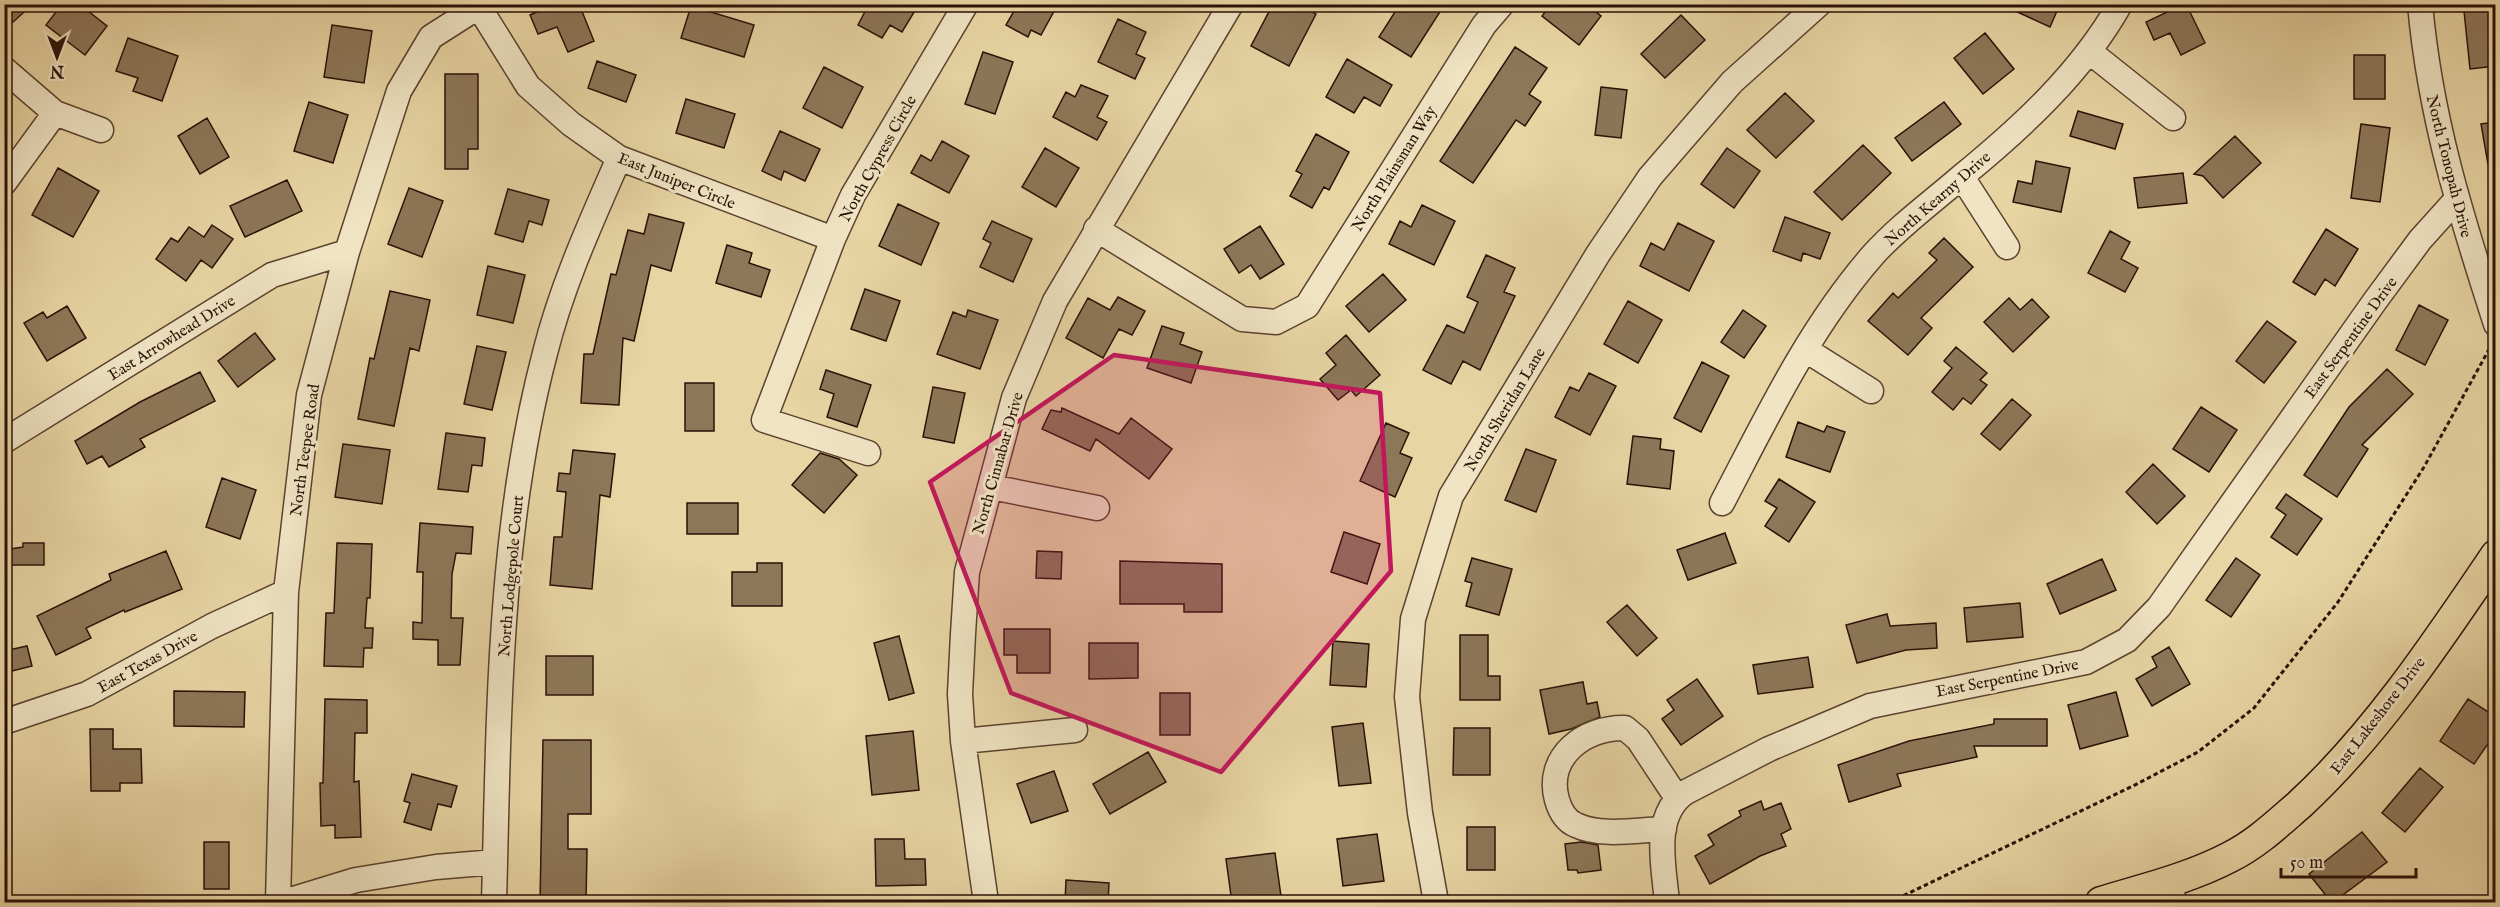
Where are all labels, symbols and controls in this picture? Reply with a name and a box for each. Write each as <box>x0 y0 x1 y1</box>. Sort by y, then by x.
north arrow <box>27 27 87 87</box>
text: N <box>50 60 65 80</box>
street label: North Cypress Circle <box>836 92 922 226</box>
street label: North Tonopah Drive <box>2421 93 2475 240</box>
street label: North Plainsman Way <box>1348 102 1442 236</box>
street label: North Kearny Drive <box>1881 148 1995 251</box>
street label: East Juniper Circle <box>614 149 738 215</box>
street label: East Serpentine Drive <box>2301 274 2402 403</box>
street label: East Arrowhead Drive <box>105 292 239 386</box>
street label: North Sheridan Lane <box>1461 344 1551 476</box>
street label: North Teepee Road <box>287 382 325 518</box>
street label: North Cinnabar Drive <box>969 390 1029 537</box>
street label: North Lodgepole Court <box>495 494 529 658</box>
street label: East Texas Drive <box>94 627 201 698</box>
street label: East Lakeshore Drive <box>2327 654 2431 779</box>
street label: East Serpentine Drive <box>1934 655 2080 703</box>
scale bar <box>2281 841 2416 879</box>
text: 50 m <box>2290 852 2323 875</box>

